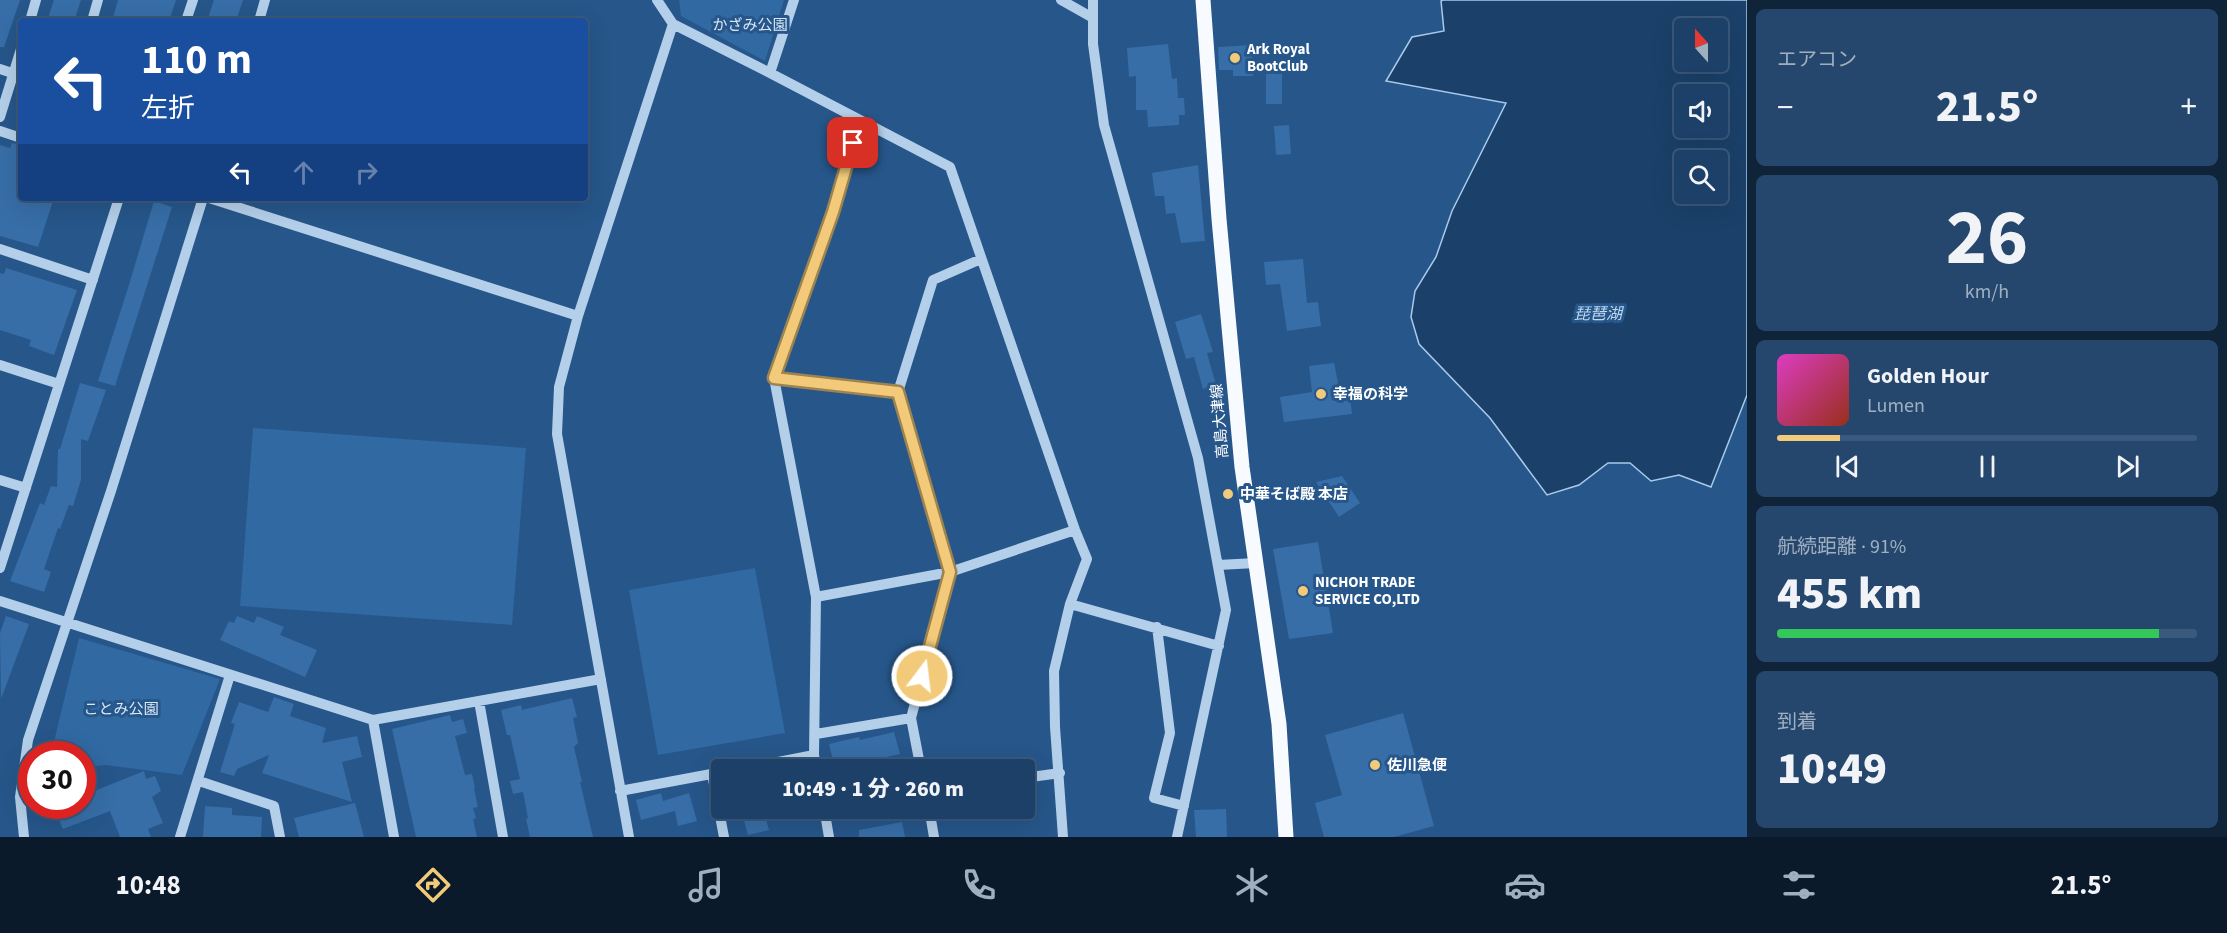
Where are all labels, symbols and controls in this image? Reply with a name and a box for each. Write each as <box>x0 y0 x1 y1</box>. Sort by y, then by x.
park label: かざみ公園 <box>712 15 788 36</box>
north arrow <box>1674 18 1728 72</box>
map controls <box>1674 18 1728 204</box>
text: 110 m <box>141 30 252 90</box>
place label: Ark Royal BootClub <box>1246 39 1310 77</box>
icon: left <box>42 42 120 120</box>
text: エアコン <box>1777 46 1857 74</box>
marker: Ark Royal BootClub <box>1228 51 1242 65</box>
text: 21.5° <box>1936 75 2038 139</box>
button: sound <box>1674 84 1728 138</box>
text: − <box>1777 84 1793 131</box>
text: + <box>2181 84 2197 131</box>
text: 左折 <box>141 89 195 128</box>
pin <box>827 117 878 168</box>
icon: arrive <box>836 126 869 159</box>
button: search <box>1674 150 1728 204</box>
icon: left <box>224 156 257 189</box>
icon: ahead <box>287 156 320 189</box>
icon: right <box>350 156 383 189</box>
text: 26 <box>1946 183 2028 294</box>
text: km/h <box>1965 278 2009 306</box>
water label: 琵琶湖 <box>1574 303 1625 325</box>
text: Golden Hour <box>1867 360 1989 392</box>
street label: 高島大津線 <box>1206 383 1234 459</box>
place label: 幸福の科学 <box>1333 384 1408 405</box>
marker: 幸福の科学 <box>1314 387 1328 401</box>
text: Lumen <box>1867 392 1925 420</box>
icon: previous <box>1831 450 1864 483</box>
icon: pause <box>1971 450 2004 483</box>
icon: next <box>2111 450 2144 483</box>
place label: 中華そば殿 本店 <box>1240 484 1348 505</box>
marker: 中華そば殿 本店 <box>1221 487 1235 501</box>
text: 航続距離 · 91% <box>1777 533 1906 561</box>
text: 455 km <box>1777 562 1922 626</box>
place label: NICHOH TRADE SERVICE CO,LTD <box>1315 572 1420 610</box>
marker: NICHOH TRADE SERVICE CO,LTD <box>1296 584 1310 598</box>
position arrow <box>890 644 954 708</box>
park label: ことみ公園 <box>83 699 159 720</box>
text: 到着 <box>1777 708 1817 736</box>
text: 10:49 <box>1777 737 1887 801</box>
speed limit sign: 30 <box>18 741 96 819</box>
place label: 佐川急便 <box>1387 755 1447 776</box>
marker: 佐川急便 <box>1368 758 1382 772</box>
text: 10:49 · 1 分 · 260 m <box>782 773 964 805</box>
icon: directions <box>412 864 454 906</box>
icon: music <box>685 864 727 906</box>
icon: phone <box>958 864 1000 906</box>
icon: climate <box>1231 864 1273 906</box>
icon: car <box>1504 864 1546 906</box>
icon: filters <box>1778 864 1820 906</box>
text: 10:48 <box>116 866 181 905</box>
text: 21.5° <box>2051 866 2111 905</box>

